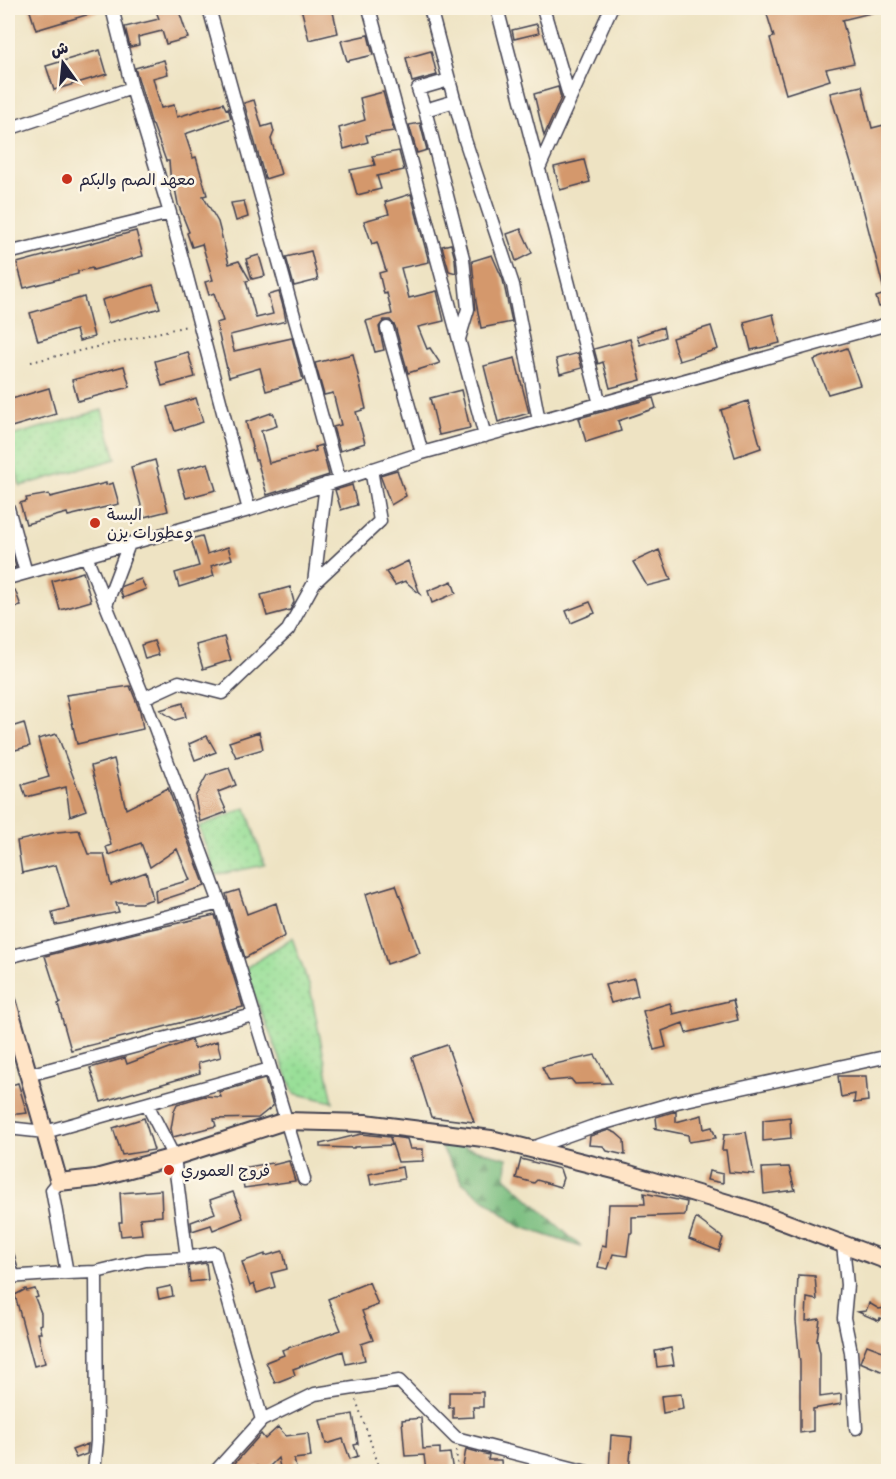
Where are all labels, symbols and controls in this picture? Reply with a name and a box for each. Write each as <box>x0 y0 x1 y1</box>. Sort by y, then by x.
north arrow <box>33 33 93 93</box>
text: ش <box>49 39 70 61</box>
place label: معهد الصم والبكم <box>79 171 195 192</box>
marker: معهد الصم والبكم <box>60 172 74 186</box>
place label: البسة وعطورات يزن <box>107 506 194 543</box>
marker: البسة وعطورات يزن <box>88 516 102 530</box>
place label: فروج العموري <box>181 1162 270 1182</box>
marker: فروج العموري <box>162 1163 176 1177</box>

